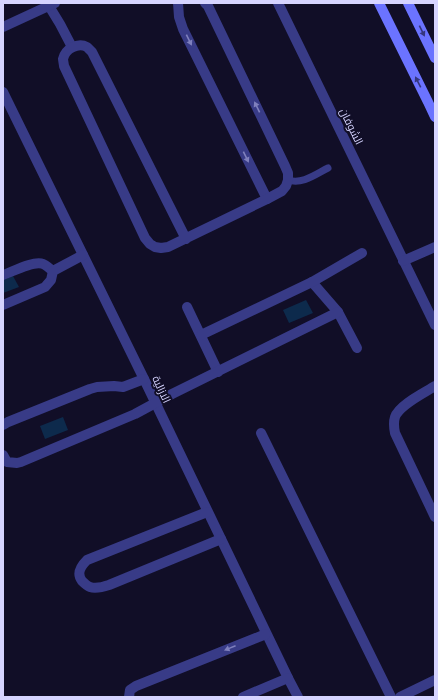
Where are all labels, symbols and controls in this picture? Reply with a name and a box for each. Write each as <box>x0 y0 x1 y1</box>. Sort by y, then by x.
one-way arrow <box>419 25 425 36</box>
one-way arrow <box>185 34 192 46</box>
one-way arrow <box>415 76 422 87</box>
one-way arrow <box>254 101 260 112</box>
street label: الشوفان <box>337 106 366 147</box>
one-way arrow <box>243 151 249 162</box>
street label: الازالية <box>149 373 174 405</box>
one-way arrow <box>224 646 236 652</box>

